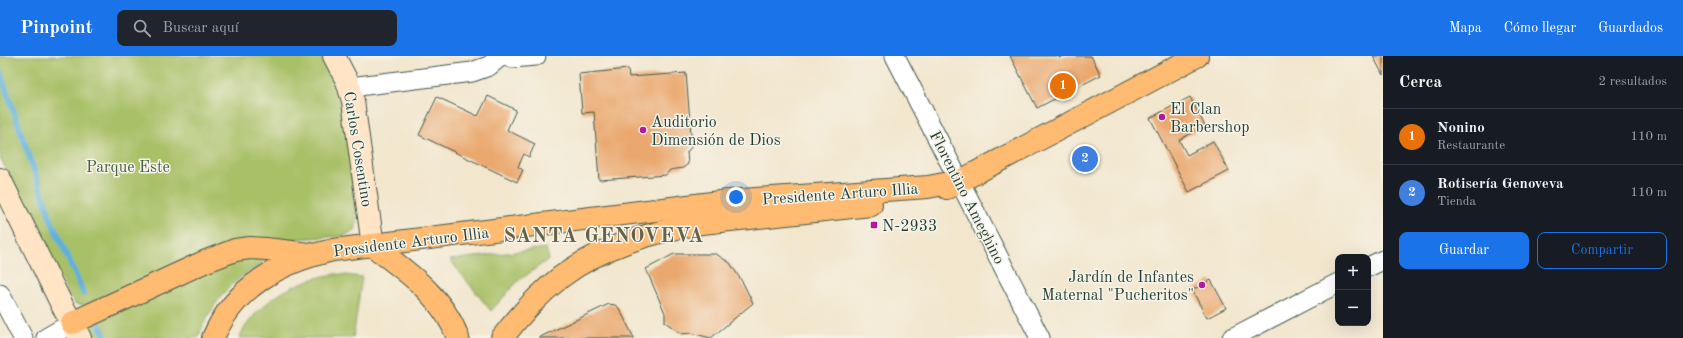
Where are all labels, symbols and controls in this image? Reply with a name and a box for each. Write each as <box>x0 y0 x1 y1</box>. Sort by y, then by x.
search box <box>117 10 397 46</box>
icon: search <box>131 17 153 39</box>
text: Pinpoint <box>20 19 93 38</box>
text: Buscar aquí <box>163 21 239 36</box>
text: Mapa <box>1449 21 1482 35</box>
text: Cómo llegar <box>1504 21 1576 35</box>
text: Guardados <box>1598 21 1663 35</box>
pin: 1 <box>1050 71 1076 101</box>
text: Cerca <box>1399 74 1442 91</box>
text: 2 resultados <box>1599 75 1667 88</box>
street label: Carlos Cosentino <box>340 90 374 208</box>
place label: El Clan Barbershop <box>1170 102 1250 136</box>
marker: El Clan Barbershop <box>1157 112 1167 122</box>
place label: Auditorio Dimensión de Dios <box>651 115 781 149</box>
text: Nonino <box>1437 121 1485 136</box>
marker: Auditorio Dimensión de Dios <box>638 125 648 135</box>
street label: Florentino Ameghino <box>926 129 1007 267</box>
text: 1 <box>1408 130 1416 143</box>
text: 110 m <box>1630 130 1667 143</box>
text: Restaurante <box>1437 139 1505 152</box>
pin: 2 <box>1072 144 1098 174</box>
park label: Parque Este <box>86 160 170 176</box>
text: Rotisería Genoveva <box>1437 177 1564 192</box>
street label: Presidente Arturo Illia <box>761 182 919 208</box>
text: 2 <box>1408 186 1416 199</box>
text: 110 m <box>1630 186 1667 199</box>
your location <box>726 187 746 207</box>
text: Tienda <box>1437 195 1476 208</box>
place label: N-2933 <box>882 219 937 235</box>
marker: N-2933 <box>869 220 879 230</box>
street label: Presidente Arturo Illia <box>332 225 490 260</box>
district label: SANTA GENOVEVA <box>504 227 704 247</box>
button: Guardar <box>1399 232 1529 269</box>
button: Compartir <box>1537 232 1667 269</box>
map controls <box>1335 254 1371 326</box>
button: + <box>1335 254 1371 290</box>
place label: Jardín de Infantes Maternal "Pucheritos" <box>1041 270 1194 304</box>
marker: Jardín de Infantes Maternal "Pucheritos" <box>1197 280 1207 290</box>
button: − <box>1335 290 1371 326</box>

